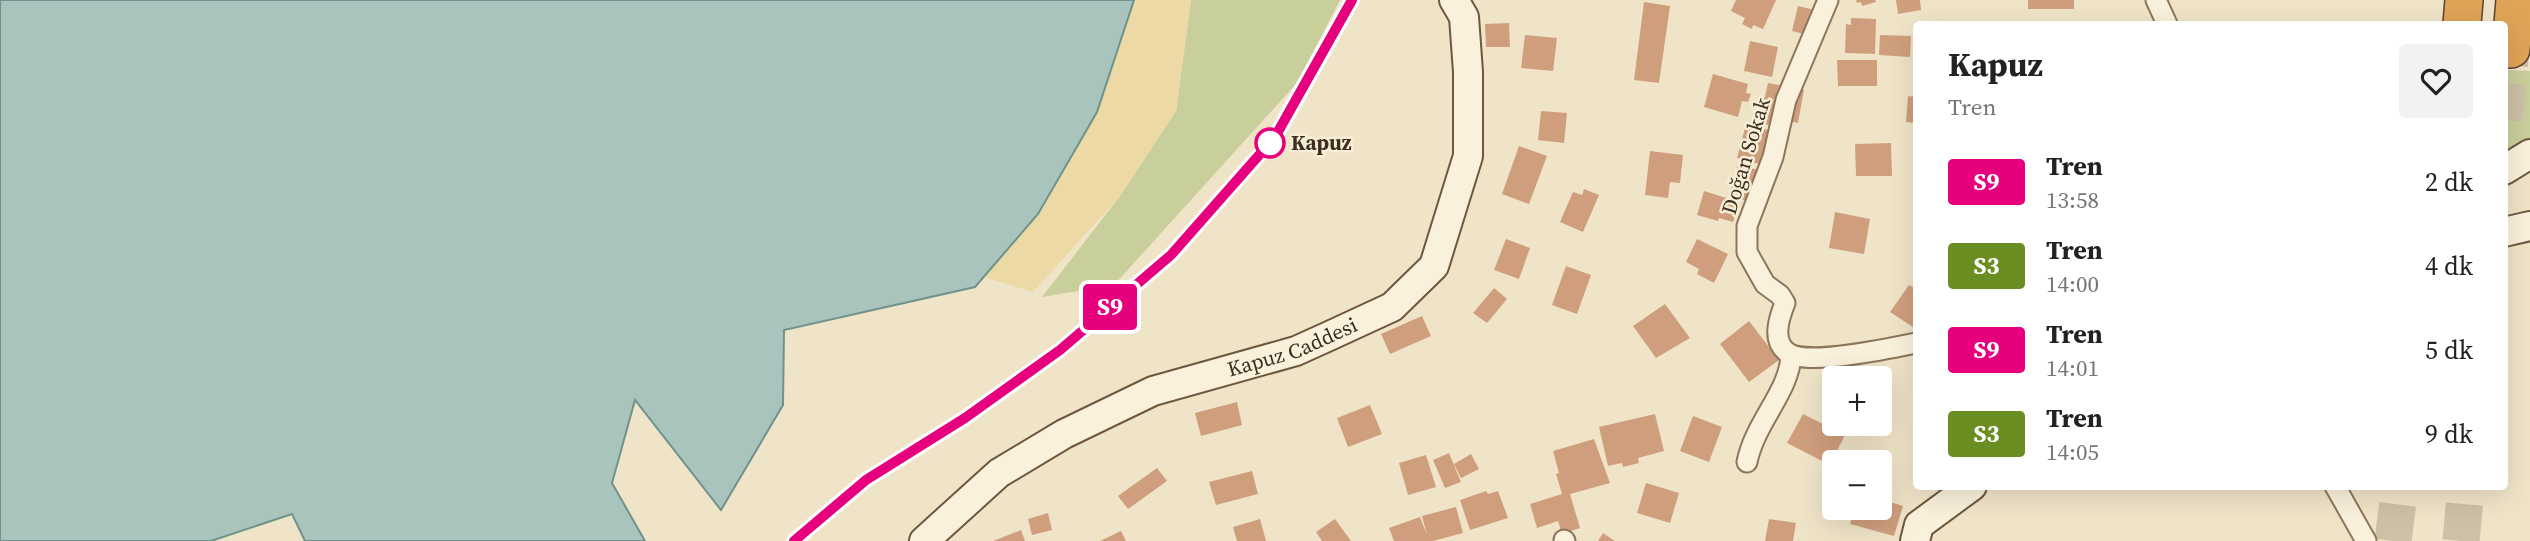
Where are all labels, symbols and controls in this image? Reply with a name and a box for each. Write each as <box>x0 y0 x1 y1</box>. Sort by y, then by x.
text: Kapuz <box>1948 42 2043 87</box>
button: heart <box>2399 44 2473 118</box>
text: Tren <box>1948 91 1996 123</box>
street label: Doğan Sokak <box>1714 93 1777 218</box>
marker: Kapuz <box>1255 128 1285 158</box>
place label: Kapuz <box>1291 128 1352 157</box>
text: Tren <box>2046 148 2103 184</box>
text: 2 dk <box>2425 164 2473 200</box>
text: S9 <box>1974 165 2000 198</box>
text: 13:58 <box>2046 184 2099 216</box>
text: Tren <box>2046 232 2103 268</box>
text: 4 dk <box>2425 248 2473 284</box>
text: S3 <box>1974 249 2000 282</box>
text: 14:00 <box>2046 268 2099 300</box>
line badge: S9 <box>1078 284 1142 330</box>
text: S9 <box>1097 290 1123 323</box>
street label: Kapuz Caddesi <box>1224 310 1362 384</box>
text: Tren <box>2046 316 2103 352</box>
text: 5 dk <box>2425 332 2473 368</box>
text: S9 <box>1974 333 2000 366</box>
text: 14:01 <box>2046 352 2099 384</box>
map controls <box>1822 366 1892 520</box>
button: + <box>1822 366 1892 436</box>
text: Tren <box>2046 400 2103 436</box>
text: 9 dk <box>2425 416 2473 452</box>
text: S3 <box>1974 417 2000 450</box>
text: 14:05 <box>2046 436 2099 468</box>
button: − <box>1822 450 1892 520</box>

